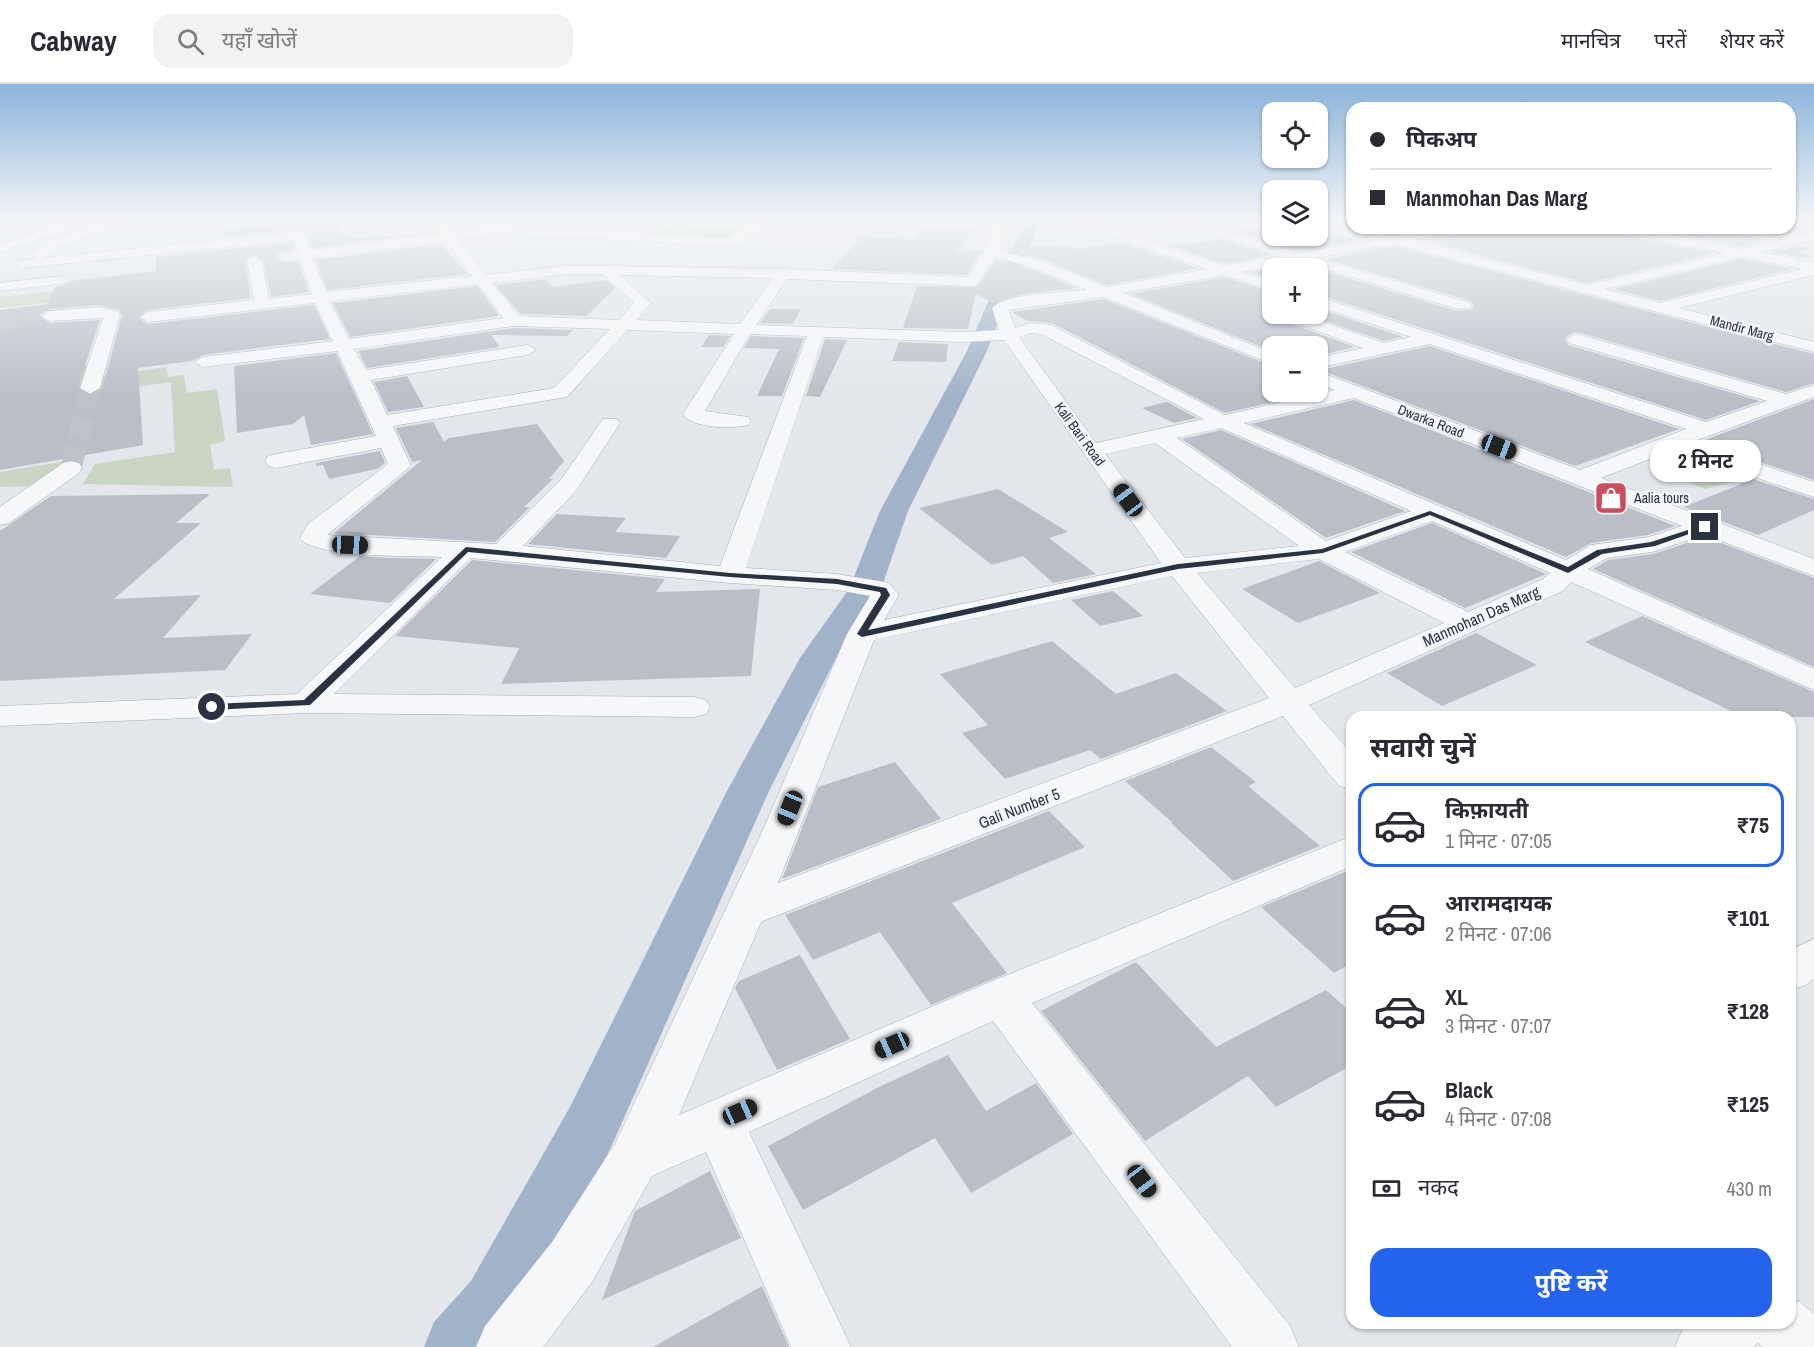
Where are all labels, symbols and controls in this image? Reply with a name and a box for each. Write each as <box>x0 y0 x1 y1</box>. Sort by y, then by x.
search box <box>153 14 573 68</box>
text: Cabway <box>30 22 117 60</box>
icon: search <box>174 25 207 58</box>
text: यहाँ खोजें <box>222 25 297 55</box>
text: मानचित्र <box>1561 26 1621 55</box>
text: परतें <box>1654 26 1686 55</box>
text: शेयर करें <box>1719 26 1784 55</box>
map controls <box>1262 102 1328 402</box>
button: locate <box>1262 102 1328 168</box>
text: पिकअप <box>1406 124 1477 154</box>
button: layers <box>1262 180 1328 246</box>
text: Manmohan Das Marg <box>1406 183 1587 213</box>
button: + <box>1262 258 1328 324</box>
street label: Mandir Marg <box>1708 311 1776 345</box>
button: − <box>1262 336 1328 402</box>
street label: Kali Bari Road <box>1051 399 1109 469</box>
street label: Dwarka Road <box>1395 400 1467 442</box>
car <box>1479 432 1519 462</box>
callout: 2 मिनट <box>1650 440 1760 482</box>
text: 2 मिनट <box>1678 447 1733 474</box>
car <box>1110 480 1146 520</box>
shop icon: Aalia tours <box>1593 480 1629 516</box>
place label: Aalia tours <box>1633 489 1689 507</box>
route end <box>1691 513 1718 540</box>
car <box>332 535 368 555</box>
street label: Manmohan Das Marg <box>1419 580 1544 652</box>
route start <box>198 693 225 720</box>
text: सवारी चुनें <box>1370 729 1476 765</box>
street label: Gali Number 5 <box>975 782 1063 834</box>
car <box>775 788 805 828</box>
text: किफ़ायती <box>1445 795 1529 825</box>
icon: car <box>1373 798 1427 852</box>
text: ₹75 <box>1736 810 1769 840</box>
text: 1 मिनट · 07:05 <box>1445 827 1552 854</box>
text: आरामदायक <box>1445 888 1552 918</box>
icon: car <box>1373 891 1427 945</box>
text: ₹101 <box>1726 903 1769 933</box>
text: 2 मिनट · 07:06 <box>1445 920 1552 947</box>
text: XL <box>1445 982 1468 1012</box>
icon: car <box>1373 984 1427 1038</box>
text: ₹128 <box>1726 996 1769 1026</box>
text: 3 मिनट · 07:07 <box>1445 1012 1552 1039</box>
car <box>872 1029 912 1061</box>
text: Black <box>1445 1075 1493 1105</box>
icon: car <box>1373 1077 1427 1131</box>
text: ₹125 <box>1726 1089 1769 1119</box>
car <box>720 1096 760 1128</box>
text: 4 मिनट · 07:08 <box>1445 1105 1552 1132</box>
car <box>1124 1161 1160 1201</box>
icon: cash <box>1370 1172 1403 1205</box>
text: नकद <box>1418 1172 1459 1202</box>
text: 430 m <box>1726 1175 1772 1202</box>
button: पुष्टि करें <box>1370 1248 1772 1317</box>

